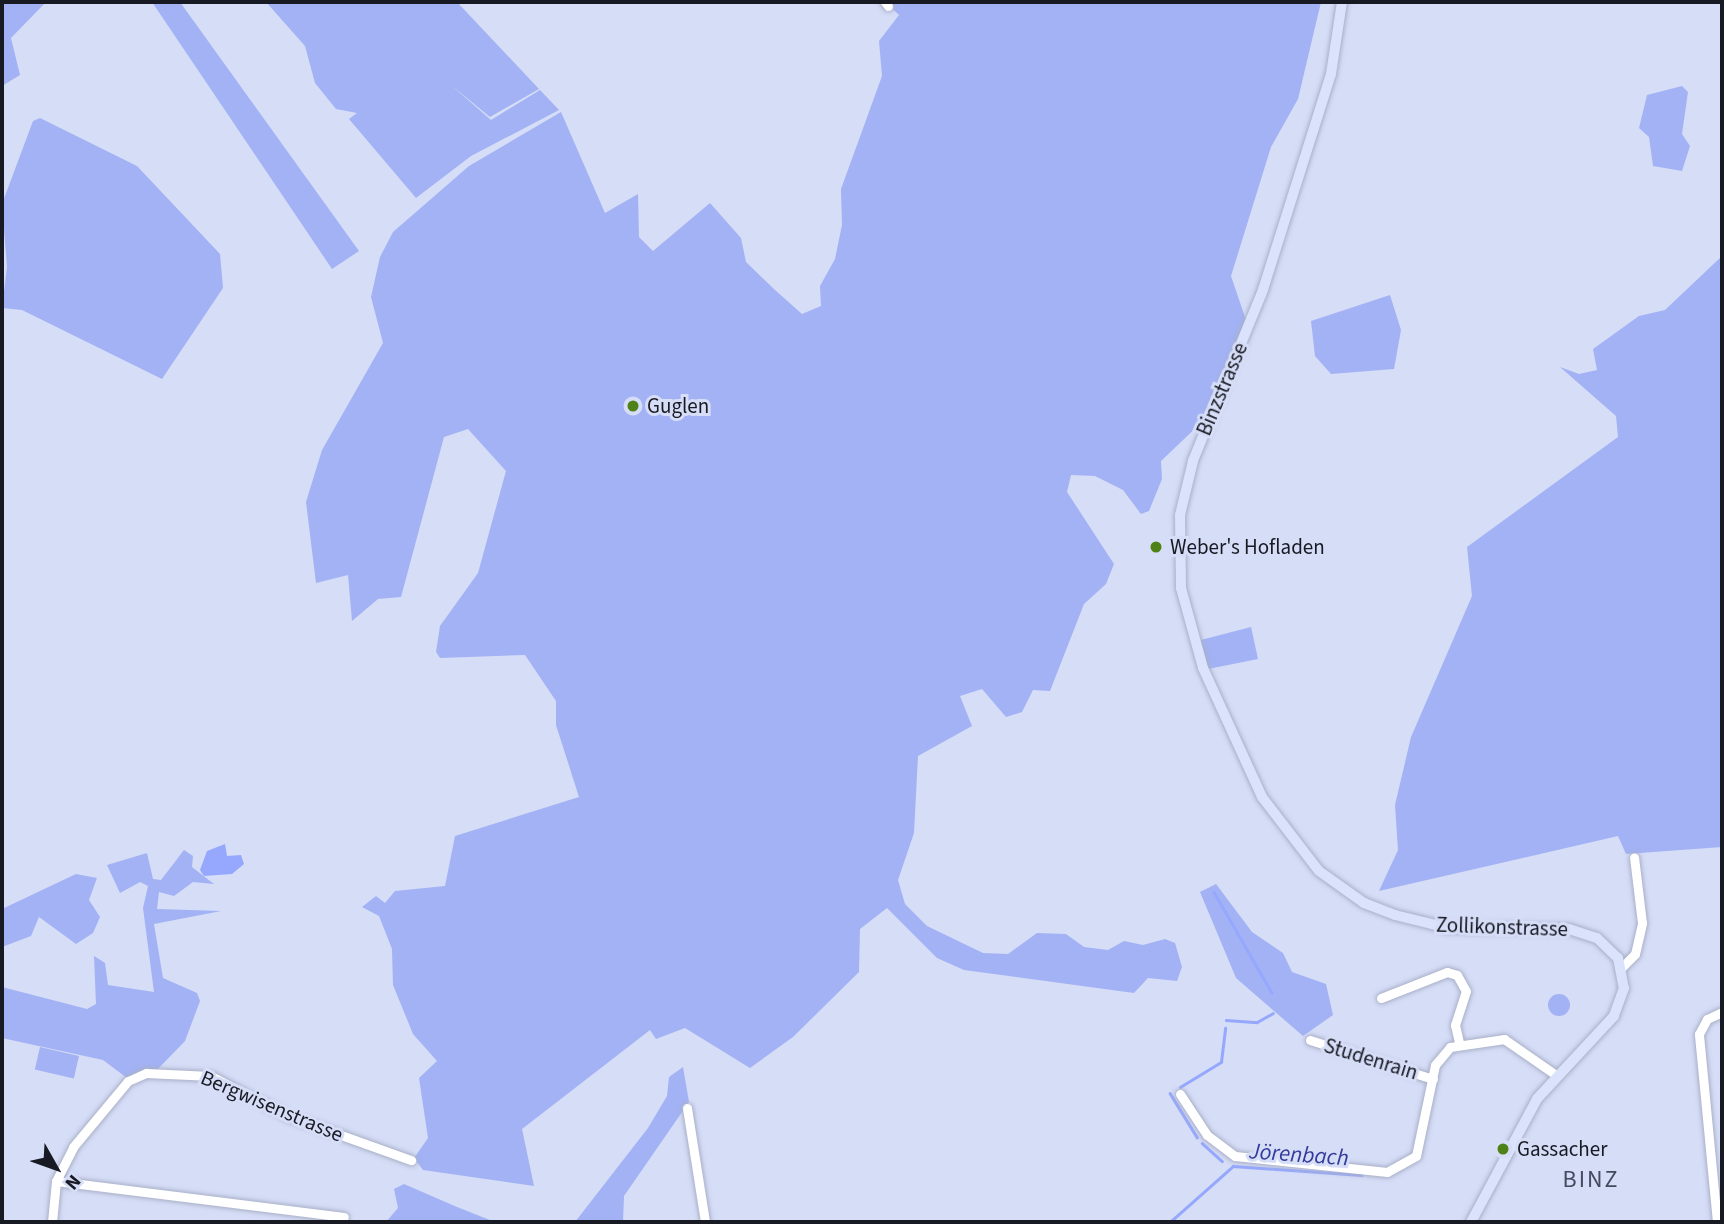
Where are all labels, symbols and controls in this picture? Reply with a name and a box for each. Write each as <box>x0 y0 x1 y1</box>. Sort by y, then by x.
street label: Binzstrasse <box>1191 339 1253 439</box>
place label: Guglen <box>647 393 709 419</box>
marker: Guglen <box>625 398 641 414</box>
place label: Weber's Hofladen <box>1170 534 1325 560</box>
marker: Weber's Hofladen <box>1148 539 1164 555</box>
street label: Zollikonstrasse <box>1436 912 1568 942</box>
street label: Studenrain <box>1321 1033 1421 1085</box>
street label: Bergwisenstrasse <box>197 1065 347 1147</box>
north arrow <box>21 1133 91 1203</box>
place label: Gassacher <box>1517 1136 1607 1162</box>
water label: Jörenbach <box>1248 1138 1350 1172</box>
marker: Gassacher <box>1495 1141 1511 1157</box>
district label: BINZ <box>1563 1166 1619 1194</box>
text: N <box>58 1168 87 1195</box>

